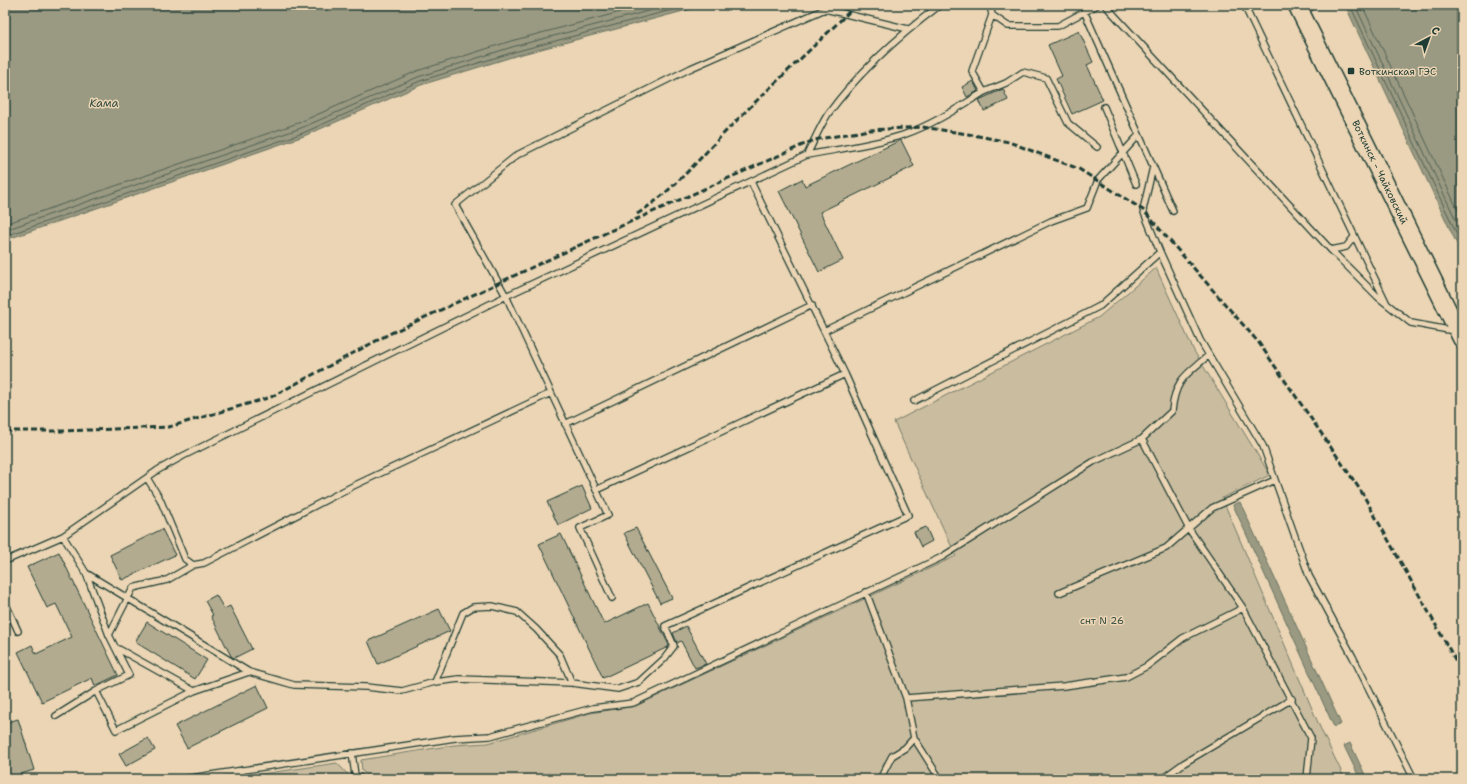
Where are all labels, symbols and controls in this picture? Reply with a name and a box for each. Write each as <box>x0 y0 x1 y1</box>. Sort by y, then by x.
north arrow <box>1409 18 1449 58</box>
text: С <box>1428 23 1443 39</box>
place label: Воткинская ГЭС <box>1359 65 1436 78</box>
marker: Воткинская ГЭС <box>1346 66 1356 76</box>
water label: Кама <box>89 96 119 111</box>
street label: Воткинск - Чайковский <box>1349 118 1411 227</box>
park label: снт N 26 <box>1080 614 1124 627</box>

